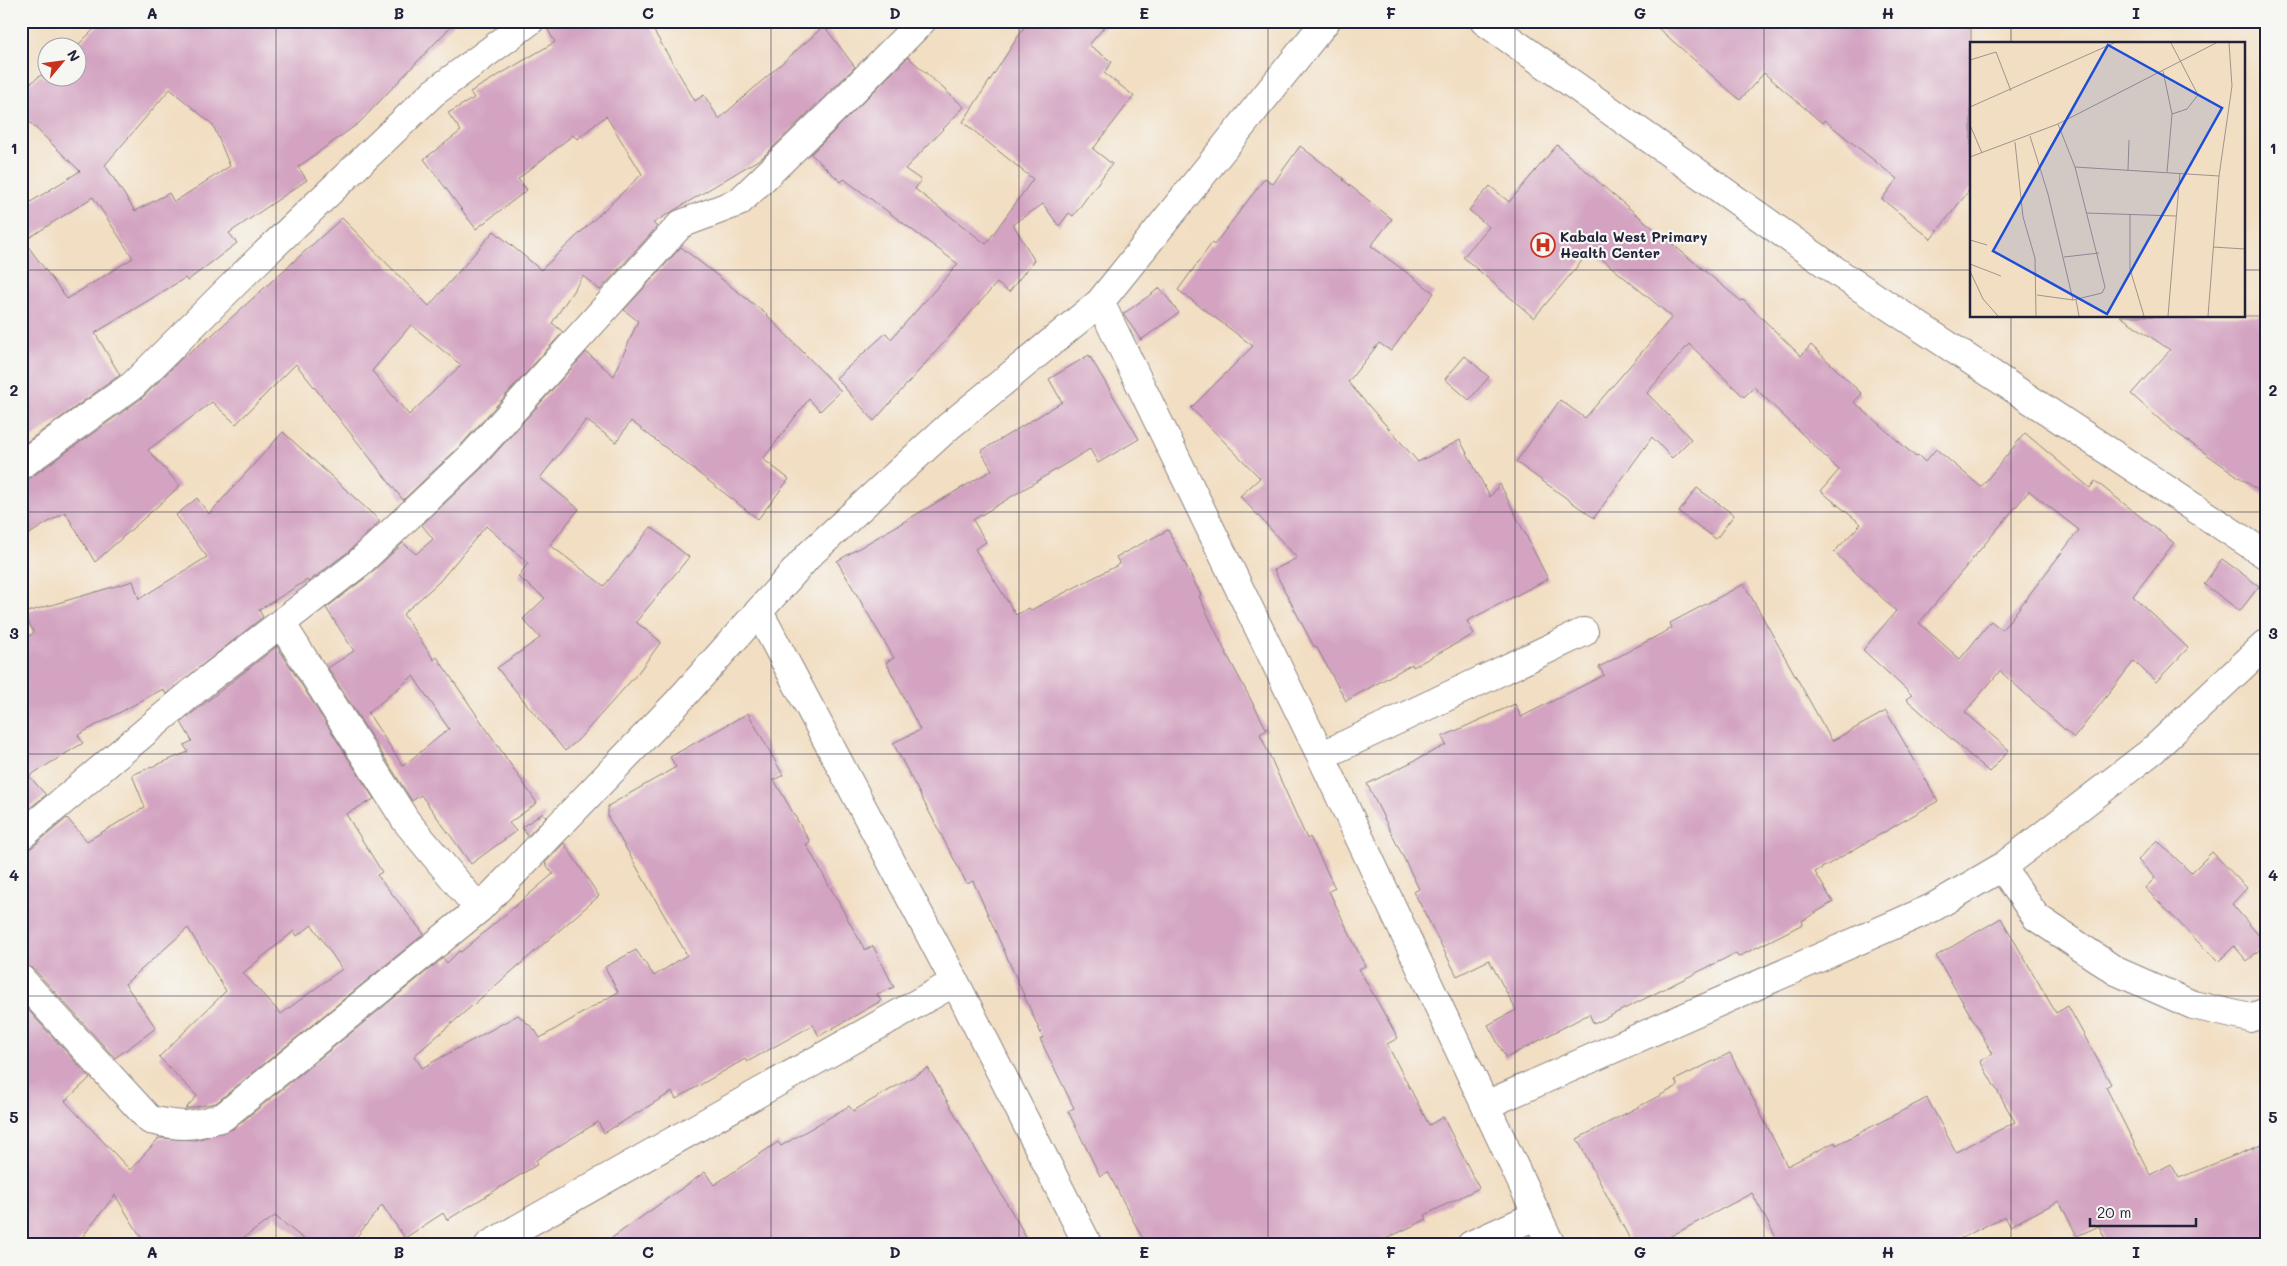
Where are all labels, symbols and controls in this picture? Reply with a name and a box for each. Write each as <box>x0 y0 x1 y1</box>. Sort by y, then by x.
text: A <box>146 2 158 23</box>
text: B <box>394 2 404 23</box>
text: C <box>642 2 654 23</box>
text: D <box>889 2 901 23</box>
text: E <box>1139 2 1149 23</box>
text: F <box>1386 2 1396 23</box>
text: G <box>1634 2 1646 23</box>
text: H <box>1882 2 1894 23</box>
text: I <box>2132 2 2140 23</box>
north arrow <box>38 38 88 88</box>
inset map <box>1970 42 2244 318</box>
text: N <box>63 46 85 65</box>
text: 1 <box>10 137 18 158</box>
text: 1 <box>2269 137 2277 158</box>
place label: Kabala West Primary Health Center <box>1560 227 1708 262</box>
hospital icon: Kabala West Primary Health Center <box>1530 232 1556 258</box>
text: 2 <box>10 379 19 400</box>
text: 2 <box>2269 379 2278 400</box>
text: 3 <box>9 622 19 643</box>
text: 3 <box>2268 622 2278 643</box>
text: 4 <box>9 864 19 885</box>
text: 4 <box>2268 864 2278 885</box>
text: 5 <box>9 1106 19 1127</box>
text: 5 <box>2268 1106 2278 1127</box>
scale bar <box>2090 1196 2196 1228</box>
text: 20 m <box>2097 1202 2131 1222</box>
text: A <box>146 1241 158 1262</box>
text: B <box>394 1241 404 1262</box>
text: C <box>642 1241 654 1262</box>
text: D <box>889 1241 901 1262</box>
text: E <box>1139 1241 1149 1262</box>
text: F <box>1386 1241 1396 1262</box>
text: G <box>1634 1241 1646 1262</box>
text: H <box>1882 1241 1894 1262</box>
text: I <box>2132 1241 2140 1262</box>

